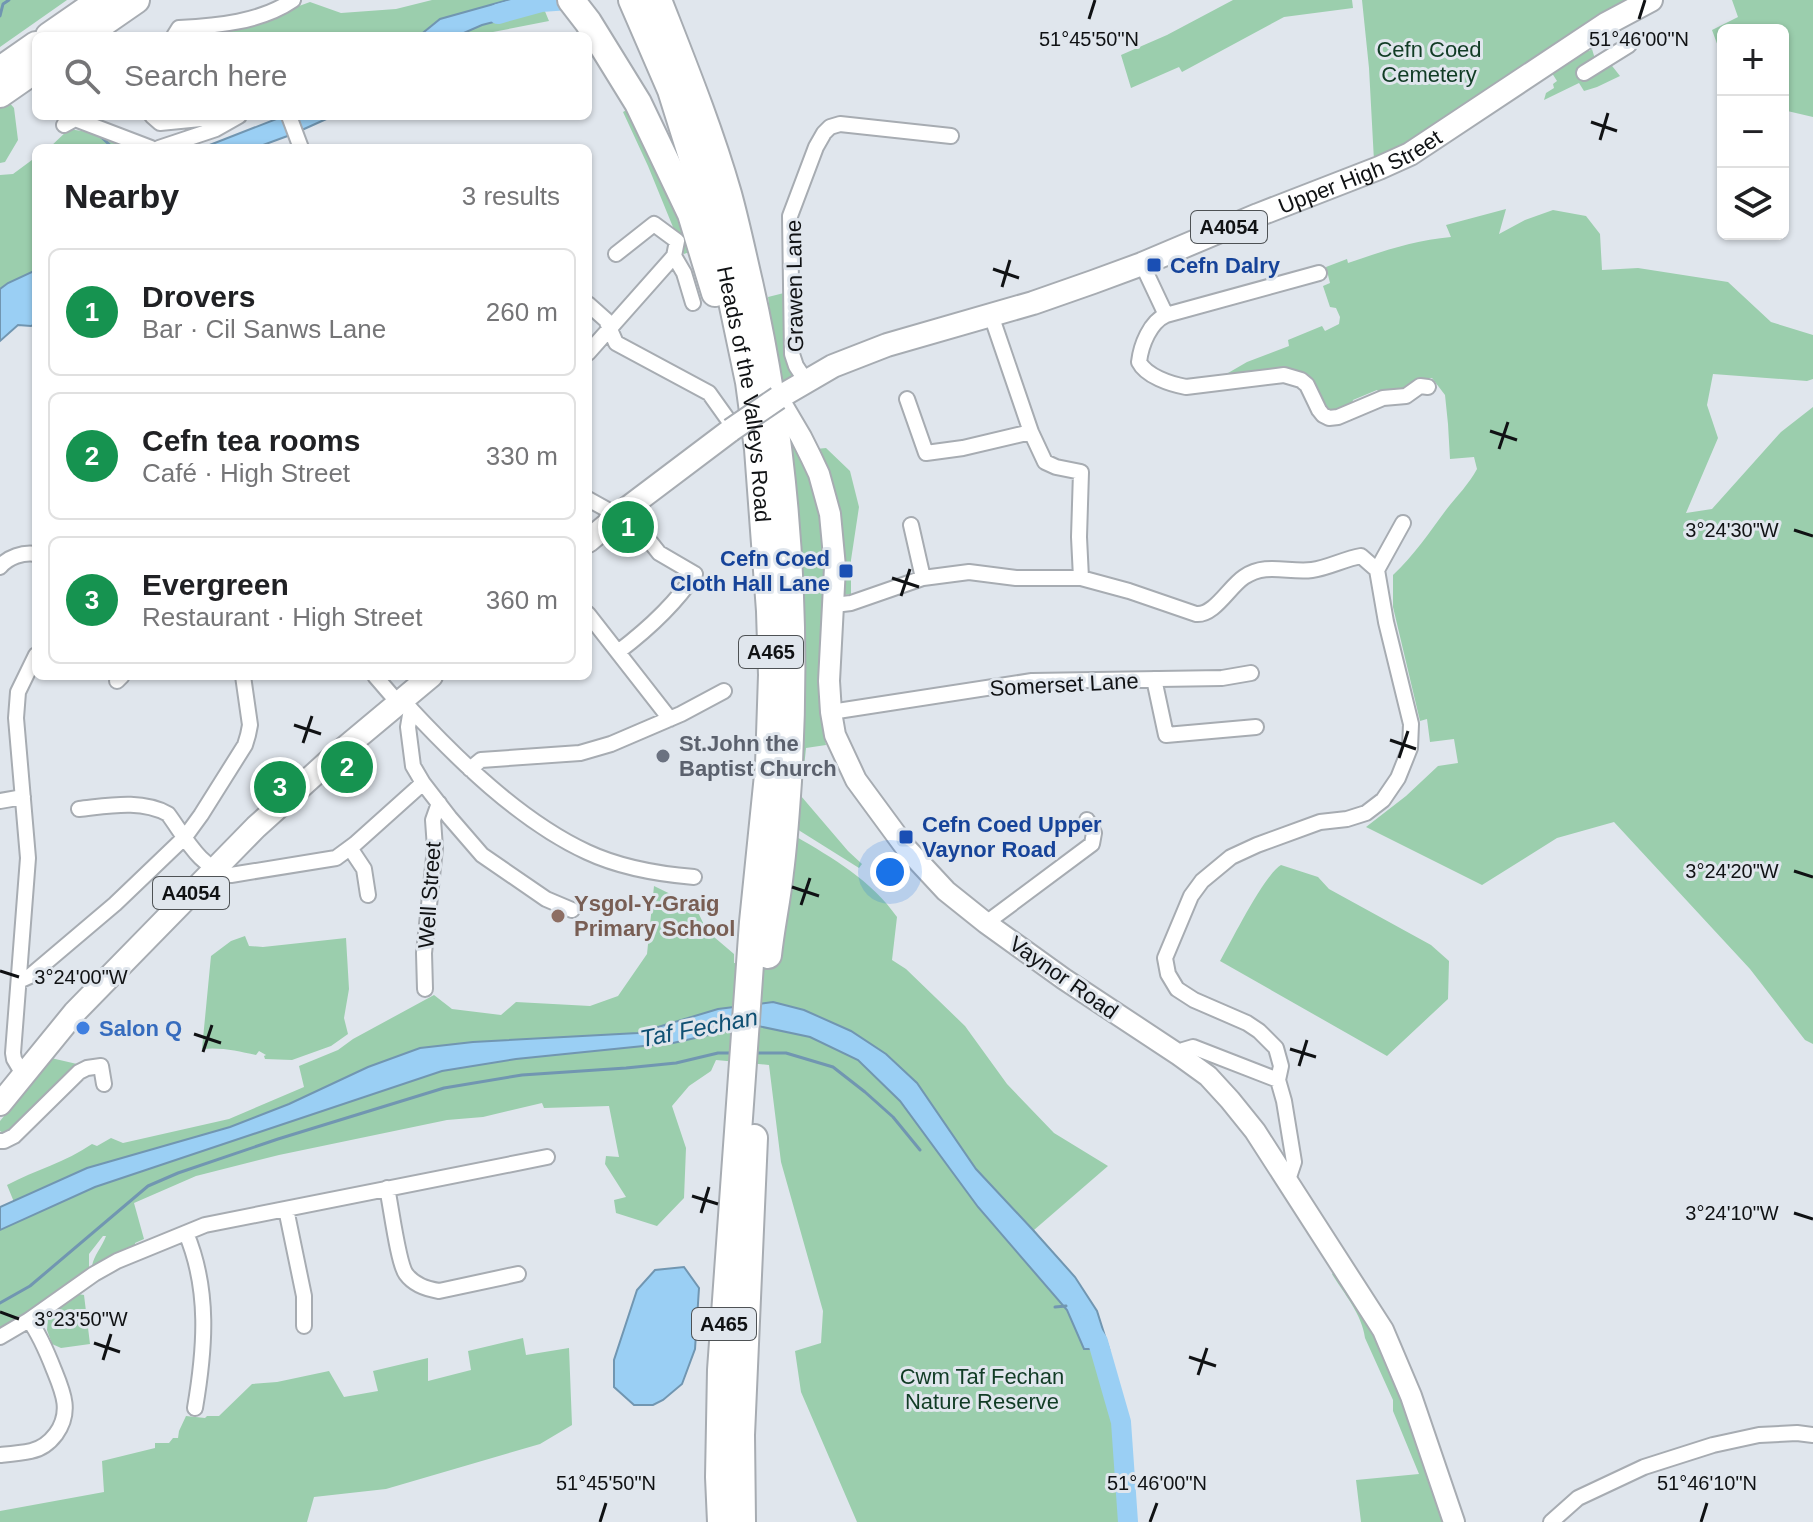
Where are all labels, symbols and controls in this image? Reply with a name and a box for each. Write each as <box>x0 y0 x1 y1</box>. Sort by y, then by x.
map controls <box>1717 24 1789 240</box>
button: + <box>1717 24 1789 96</box>
text: 51°45'50"N <box>1039 28 1139 50</box>
text: 51°46'00"N <box>1589 28 1689 50</box>
search box <box>32 32 592 120</box>
park label: Cefn Coed Cemetery <box>1376 37 1482 87</box>
icon: search <box>60 54 104 98</box>
text: Search here <box>124 59 287 92</box>
button: − <box>1717 96 1789 168</box>
street label: Upper High Street <box>1275 125 1446 219</box>
button: layers <box>1717 168 1789 240</box>
text: Nearby <box>64 177 179 215</box>
text: 3 results <box>462 181 560 211</box>
road number: A4054 <box>1191 211 1267 243</box>
street label: Grawen Lane <box>781 220 808 352</box>
place label: Cefn Dalry <box>1170 253 1281 278</box>
marker: Cefn Dalry <box>1145 256 1163 274</box>
street label: Heads of the Valleys Road <box>712 264 775 523</box>
text: Drovers <box>142 280 255 313</box>
text: 1 <box>85 297 99 327</box>
text: 260 m <box>486 297 558 327</box>
text: Bar · Cil Sanws Lane <box>142 314 386 344</box>
text: Cefn tea rooms <box>142 424 360 457</box>
text: 2 <box>85 441 99 471</box>
text: 330 m <box>486 441 558 471</box>
text: Café · High Street <box>142 458 350 488</box>
pin: 1 <box>602 497 654 557</box>
text: 3°24'30"W <box>1685 519 1779 541</box>
place label: Cefn Coed Cloth Hall Lane <box>670 546 830 596</box>
marker: Cefn Coed Cloth Hall Lane <box>837 562 855 580</box>
text: Evergreen <box>142 568 289 601</box>
text: 3 <box>85 585 99 615</box>
text: 360 m <box>486 585 558 615</box>
text: Restaurant · High Street <box>142 602 422 632</box>
road number: A465 <box>739 636 803 668</box>
street label: Somerset Lane <box>989 668 1139 701</box>
place label: St.John the Baptist Church <box>679 731 837 781</box>
pin: 2 <box>321 737 373 797</box>
marker: St.John the Baptist Church <box>654 747 672 765</box>
pin: 3 <box>254 757 306 817</box>
place label: Cefn Coed Upper Vaynor Road <box>922 812 1102 862</box>
marker: Cefn Coed Upper Vaynor Road <box>897 828 915 846</box>
street label: Well Street <box>413 841 446 949</box>
your location <box>870 852 910 892</box>
text: 3°24'20"W <box>1685 860 1779 882</box>
road number: A4054 <box>153 877 229 909</box>
place label: Ysgol-Y-Graig Primary School <box>574 891 735 941</box>
marker: Ysgol-Y-Graig Primary School <box>549 907 567 925</box>
street label: Vaynor Road <box>1005 931 1123 1024</box>
text: 3°24'00"W <box>34 966 128 988</box>
water label: Taf Fechan <box>638 1003 760 1052</box>
place label: Salon Q <box>99 1016 182 1041</box>
marker: Salon Q <box>74 1019 92 1037</box>
text: 3°24'10"W <box>1685 1202 1779 1224</box>
text: 3°23'50"W <box>34 1308 128 1330</box>
road number: A465 <box>692 1308 756 1340</box>
park label: Cwm Taf Fechan Nature Reserve <box>900 1364 1064 1414</box>
text: 51°45'50"N <box>556 1472 656 1494</box>
text: 51°46'00"N <box>1107 1472 1207 1494</box>
text: 51°46'10"N <box>1657 1472 1757 1494</box>

